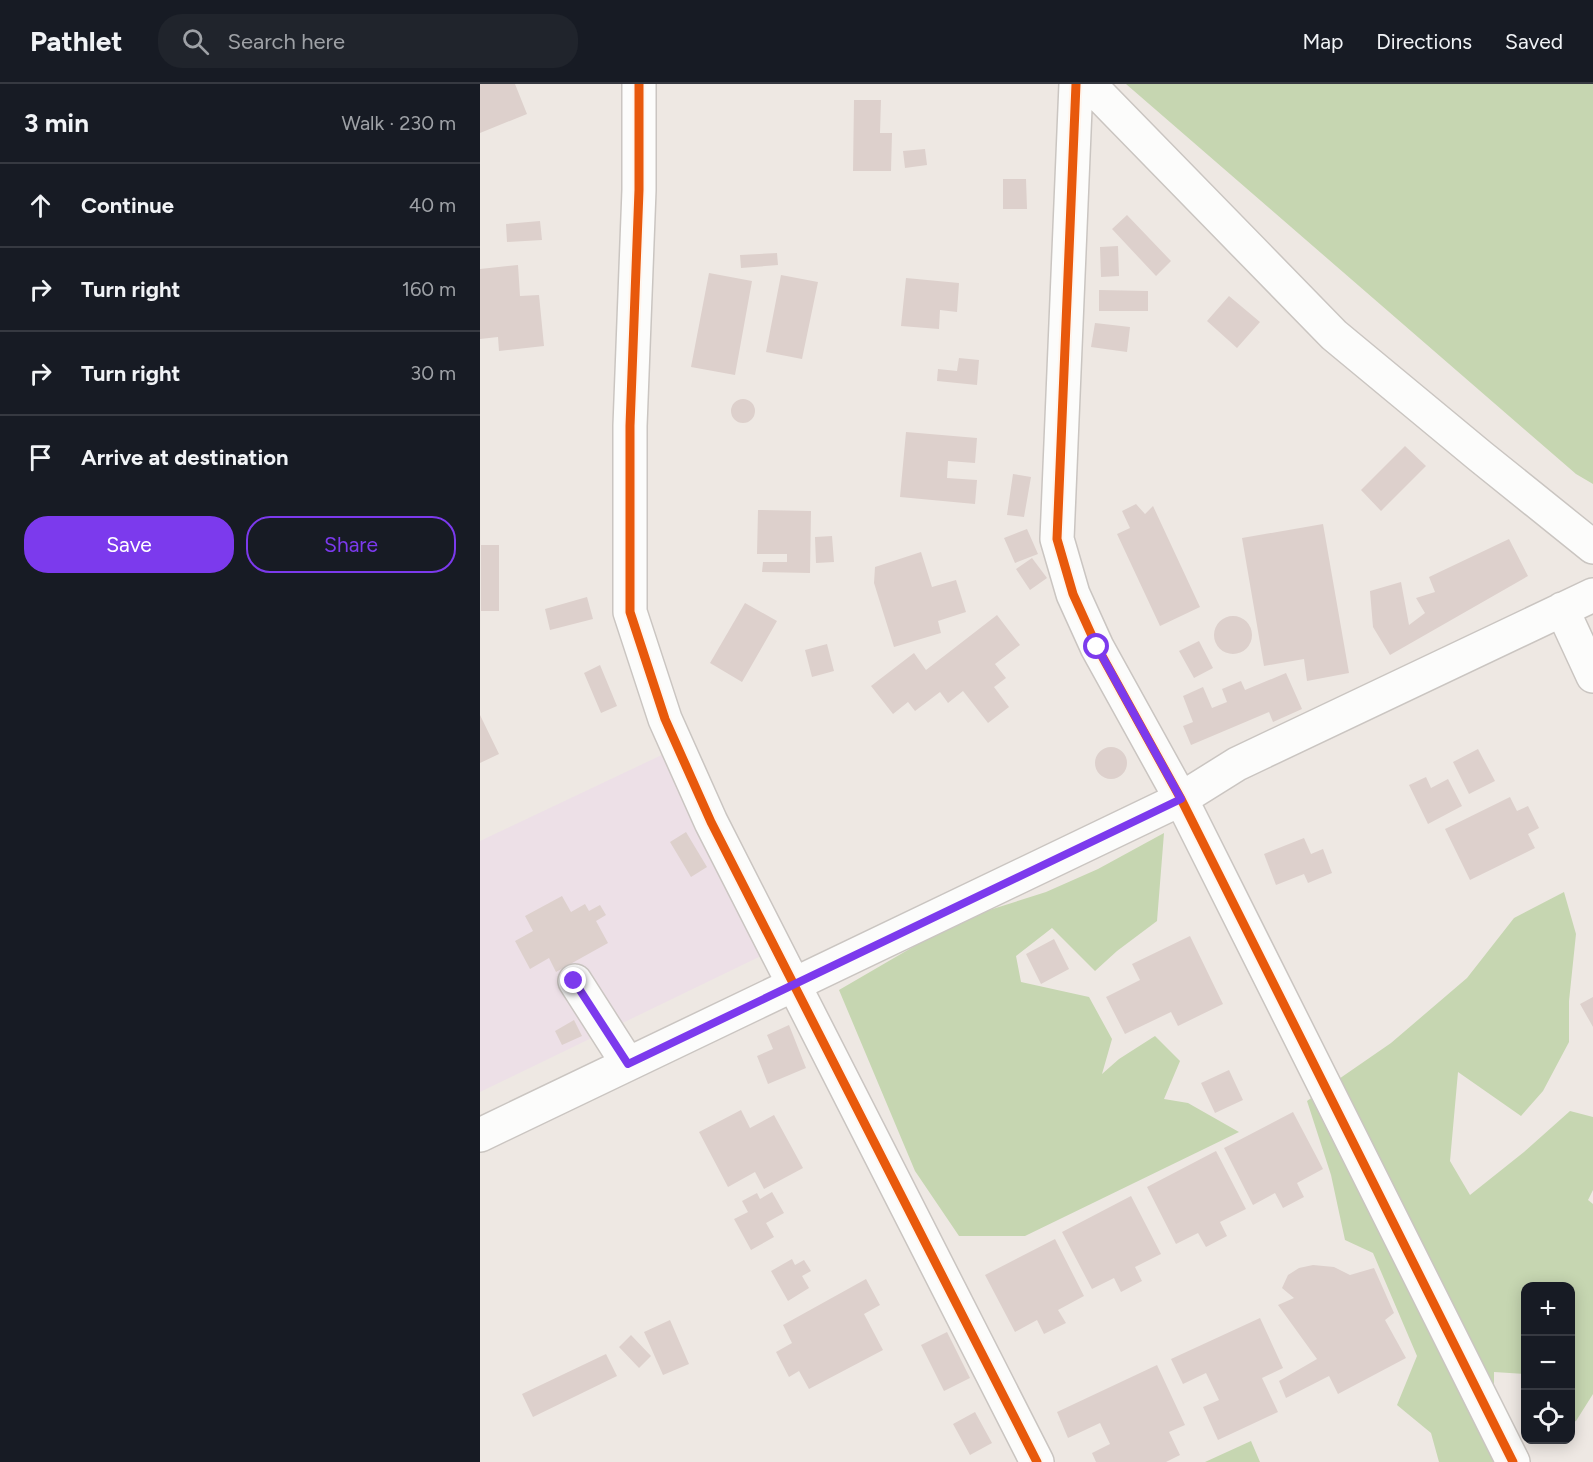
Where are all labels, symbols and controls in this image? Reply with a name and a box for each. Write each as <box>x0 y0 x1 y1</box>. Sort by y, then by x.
search box <box>158 14 578 68</box>
text: Pathlet <box>30 24 122 58</box>
icon: search <box>179 25 212 58</box>
text: Search here <box>227 28 345 55</box>
text: Map <box>1302 29 1343 54</box>
text: Directions <box>1376 29 1472 54</box>
text: Saved <box>1505 29 1563 54</box>
text: 3 min <box>24 107 89 139</box>
text: Walk · 230 m <box>342 111 456 135</box>
icon: ahead <box>24 189 57 222</box>
text: Continue <box>81 192 174 219</box>
text: 40 m <box>409 193 456 217</box>
icon: right <box>24 273 57 306</box>
text: Turn right <box>81 276 180 303</box>
text: 160 m <box>402 277 456 301</box>
icon: right <box>24 357 57 390</box>
text: Turn right <box>81 360 180 387</box>
text: 30 m <box>410 361 456 385</box>
icon: arrive <box>24 441 57 474</box>
text: Arrive at destination <box>81 444 289 471</box>
button: Save <box>24 516 234 573</box>
button: Share <box>246 516 456 573</box>
route start <box>1083 633 1109 659</box>
route end <box>560 967 586 993</box>
map controls <box>1521 1282 1575 1444</box>
button: + <box>1521 1282 1575 1336</box>
button: − <box>1521 1336 1575 1390</box>
button: locate <box>1521 1390 1575 1444</box>

